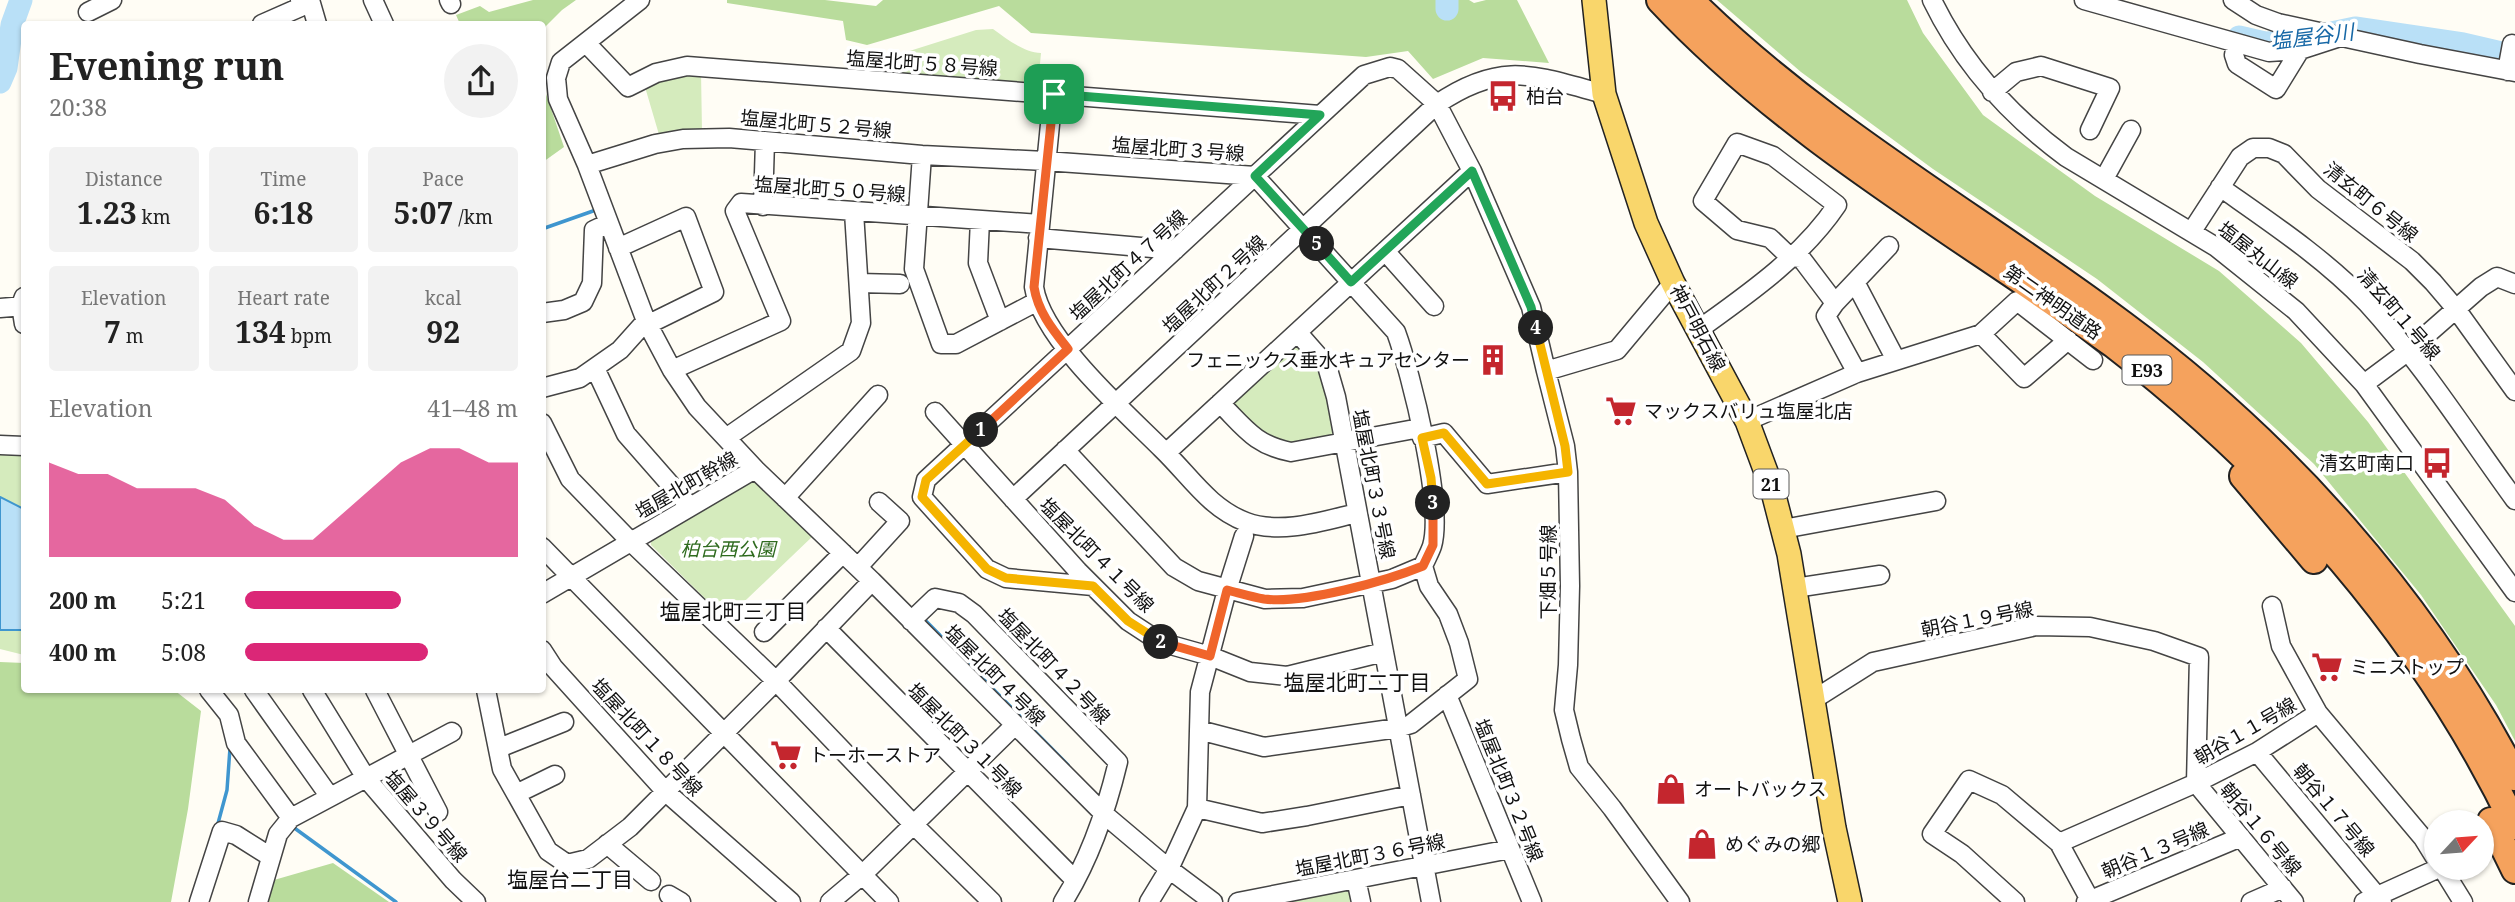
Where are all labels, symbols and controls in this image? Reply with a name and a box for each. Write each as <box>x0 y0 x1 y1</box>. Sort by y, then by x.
water label: 塩屋谷川 <box>2269 17 2357 55</box>
text: Evening run <box>49 39 284 91</box>
button: share <box>444 44 518 118</box>
street label: 塩屋北町５８号線 <box>845 45 999 81</box>
pin <box>1024 64 1084 124</box>
icon: arrive <box>1035 75 1073 113</box>
bus stop icon: 柏台 <box>1486 79 1520 113</box>
place label: 柏台 <box>1526 83 1564 109</box>
text: 20:38 <box>49 91 107 123</box>
street label: 塩屋北町５２号線 <box>739 104 893 144</box>
street label: 塩屋北町３号線 <box>1111 131 1245 167</box>
street label: 清玄町６号線 <box>2319 156 2423 248</box>
text: Distance <box>85 166 163 192</box>
text: Time <box>261 166 306 192</box>
text: Pace <box>422 166 464 192</box>
street label: 塩屋北町５０号線 <box>753 171 907 207</box>
text: 1.23 <box>77 192 137 233</box>
text: 6:18 <box>254 192 313 233</box>
text: 5:07 <box>393 192 453 233</box>
text: km <box>137 204 171 230</box>
text: /km <box>453 204 493 230</box>
street label: 塩屋北町４７号線 <box>1064 204 1192 326</box>
street label: 塩屋丸山線 <box>2213 216 2303 294</box>
pin: 5 <box>1300 226 1334 262</box>
street label: 塩屋北町２号線 <box>1156 229 1272 339</box>
text: 5 <box>1311 230 1322 256</box>
street label: 第二神明道路 <box>1999 259 2107 345</box>
street label: 清玄町１号線 <box>2352 262 2446 366</box>
street label: 神戸明石線 <box>1664 280 1732 376</box>
text: Elevation <box>81 285 167 311</box>
text: Heart rate <box>237 285 330 311</box>
text: kcal <box>425 285 462 311</box>
pin: 4 <box>1518 310 1554 346</box>
text: 7 <box>104 311 121 352</box>
text: 134 <box>235 311 286 352</box>
text: 92 <box>426 311 460 352</box>
text: 4 <box>1530 314 1541 340</box>
text: m <box>121 323 144 349</box>
text: bpm <box>286 323 332 349</box>
building icon: フェニックス垂水キュアセンター <box>1476 343 1510 377</box>
place label: フェニックス垂水キュアセンター <box>1186 347 1470 373</box>
road number: E93 <box>2122 356 2172 384</box>
text: Elevation <box>49 392 153 424</box>
text: 41–48 m <box>427 392 518 424</box>
supermarket icon: マックスバリュ塩屋北店 <box>1604 394 1638 428</box>
place label: マックスバリュ塩屋北店 <box>1644 398 1852 424</box>
street label: 塩屋北町３３号線 <box>1347 407 1401 561</box>
pin: 1 <box>964 412 998 448</box>
text: 1 <box>975 416 986 442</box>
street label: 塩屋北町幹線 <box>630 445 742 525</box>
bus stop icon: 清玄町南口 <box>2420 446 2454 480</box>
place label: 清玄町南口 <box>2319 450 2414 476</box>
road number: 21 <box>1754 470 1788 498</box>
pin: 3 <box>1416 486 1450 520</box>
text: 3 <box>1427 489 1438 515</box>
street label: 塩屋北町４１号線 <box>1034 492 1160 618</box>
street label: 下畑５号線 <box>1535 524 1561 620</box>
park label: 柏台西公園 <box>680 536 778 562</box>
text: 200 m <box>49 584 117 616</box>
text: 5:21 <box>161 584 206 616</box>
street label: 朝谷１９号線 <box>1919 595 2035 643</box>
district label: 塩屋北町三丁目 <box>660 597 807 625</box>
street label: 塩屋北町４２号線 <box>992 602 1116 730</box>
street label: 塩屋北町４号線 <box>939 619 1051 731</box>
pin: 2 <box>1144 624 1178 660</box>
text: 2 <box>1155 628 1166 654</box>
text: 400 m <box>49 636 117 668</box>
text: 5:08 <box>161 636 206 668</box>
supermarket icon: ミニストップ <box>2310 650 2344 684</box>
place label: ミニストップ <box>2350 654 2464 680</box>
district label: 塩屋北町二丁目 <box>1284 668 1431 696</box>
street label: 塩屋北町１８号線 <box>586 673 708 801</box>
street label: 塩屋北町３１号線 <box>902 677 1028 803</box>
street label: 朝谷１１号線 <box>2189 691 2301 771</box>
street label: 塩屋北町３２号線 <box>1468 715 1550 865</box>
supermarket icon: トーホーストア <box>769 738 803 772</box>
place label: トーホーストア <box>809 742 941 768</box>
street label: 朝谷１７号線 <box>2287 758 2381 862</box>
street label: 塩屋３９号線 <box>379 764 473 868</box>
shop icon: オートバックス <box>1654 772 1688 806</box>
place label: オートバックス <box>1694 776 1826 802</box>
street label: 朝谷１６号線 <box>2214 777 2308 881</box>
north arrow <box>2424 810 2494 880</box>
map controls <box>2424 810 2494 880</box>
street label: 朝谷１３号線 <box>2097 816 2213 884</box>
shop icon: めぐみの郷 <box>1685 827 1719 861</box>
street label: 塩屋北町３６号線 <box>1293 828 1447 882</box>
place label: めぐみの郷 <box>1725 831 1821 857</box>
district label: 塩屋台二丁目 <box>507 865 633 893</box>

